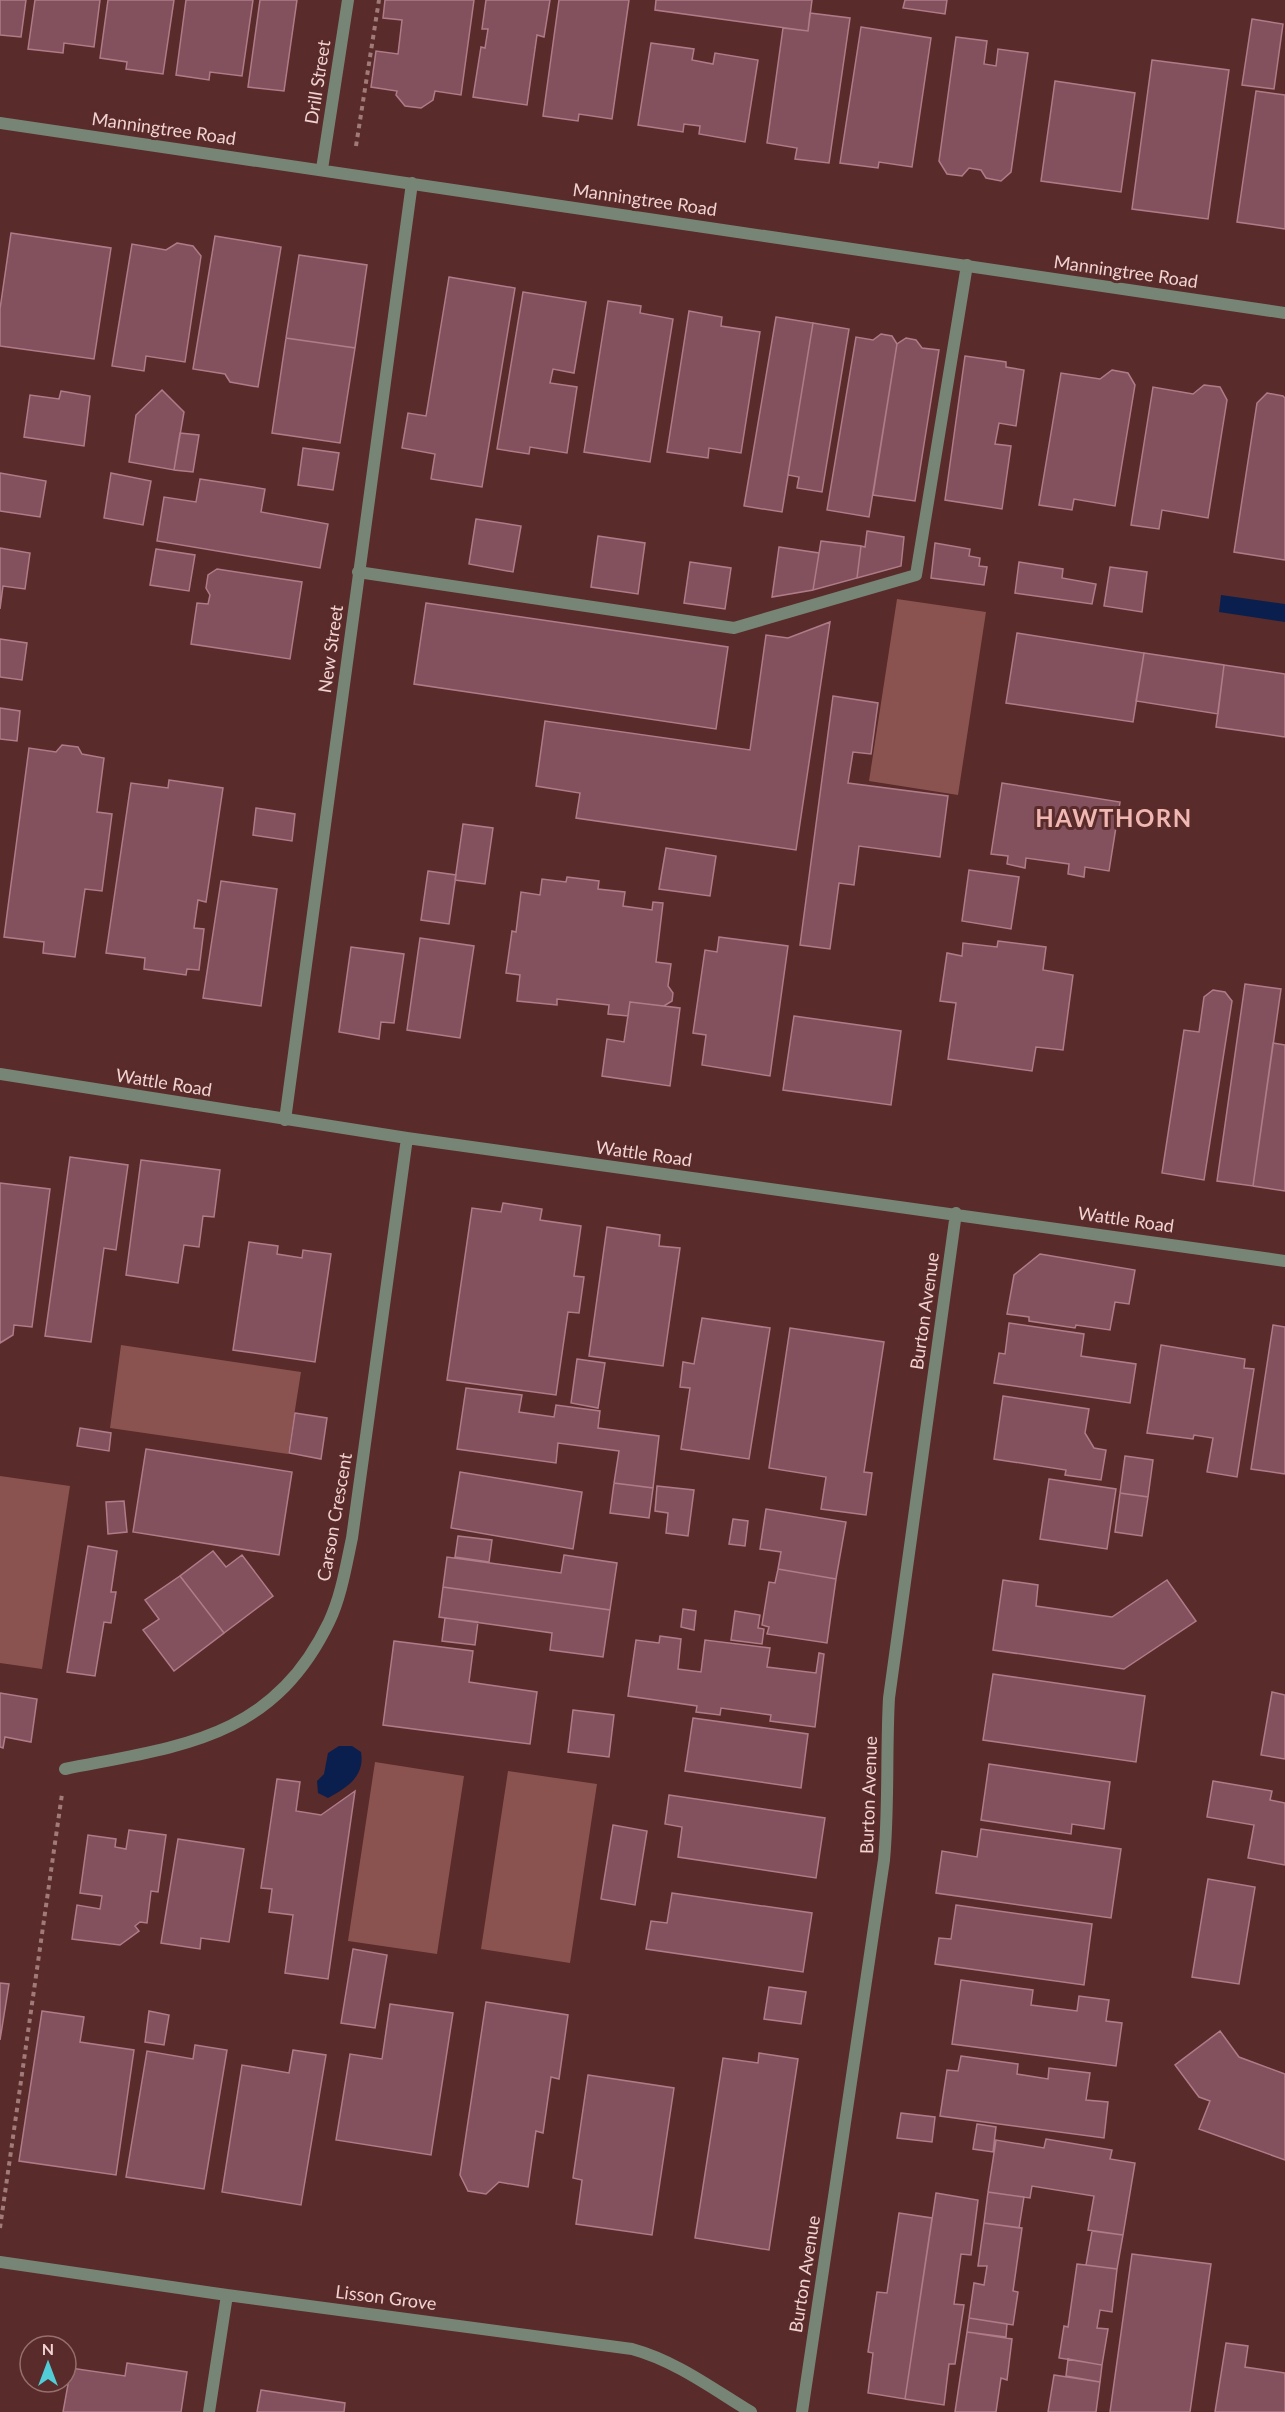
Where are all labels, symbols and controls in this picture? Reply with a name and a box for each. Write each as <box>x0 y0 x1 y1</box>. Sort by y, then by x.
street label: Drill Street <box>299 38 335 126</box>
street label: Manningtree Road <box>90 107 238 149</box>
street label: Manningtree Road <box>571 178 719 220</box>
street label: Manningtree Road <box>1052 250 1200 292</box>
street label: New Street <box>313 603 347 694</box>
district label: HAWTHORN <box>1035 803 1193 832</box>
street label: Wattle Road <box>114 1064 214 1100</box>
street label: Wattle Road <box>594 1135 694 1171</box>
street label: Wattle Road <box>1076 1201 1176 1237</box>
street label: Burton Avenue <box>905 1251 943 1371</box>
street label: Carson Crescent <box>312 1451 356 1583</box>
street label: Burton Avenue <box>855 1736 881 1854</box>
street label: Burton Avenue <box>784 2214 824 2334</box>
street label: Lisson Grove <box>334 2280 438 2314</box>
north arrow <box>18 2334 78 2394</box>
text: N <box>42 2339 54 2358</box>

